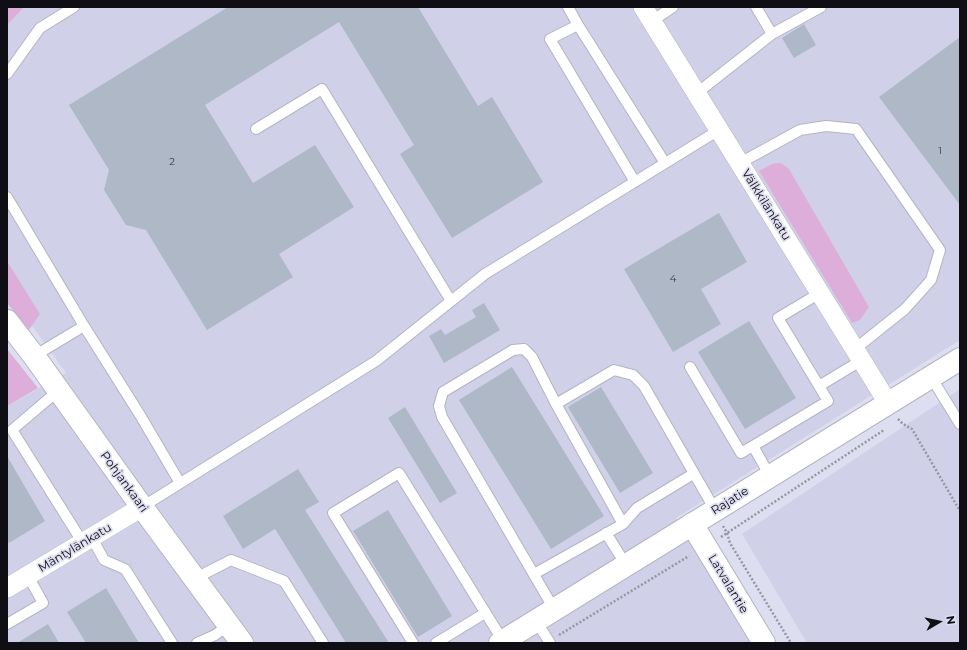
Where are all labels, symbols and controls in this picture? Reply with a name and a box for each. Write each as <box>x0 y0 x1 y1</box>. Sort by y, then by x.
house number: 1 <box>938 145 942 157</box>
house number: 2 <box>169 156 175 168</box>
street label: Välkkilänkatu <box>738 167 794 243</box>
house number: 4 <box>670 273 676 285</box>
street label: Pohjankaari <box>97 449 151 515</box>
street label: Rajatie <box>709 484 751 518</box>
street label: Mäntylänkatu <box>36 520 114 576</box>
street label: Latvalantie <box>705 552 751 616</box>
north arrow <box>919 602 959 642</box>
text: N <box>943 615 958 626</box>

